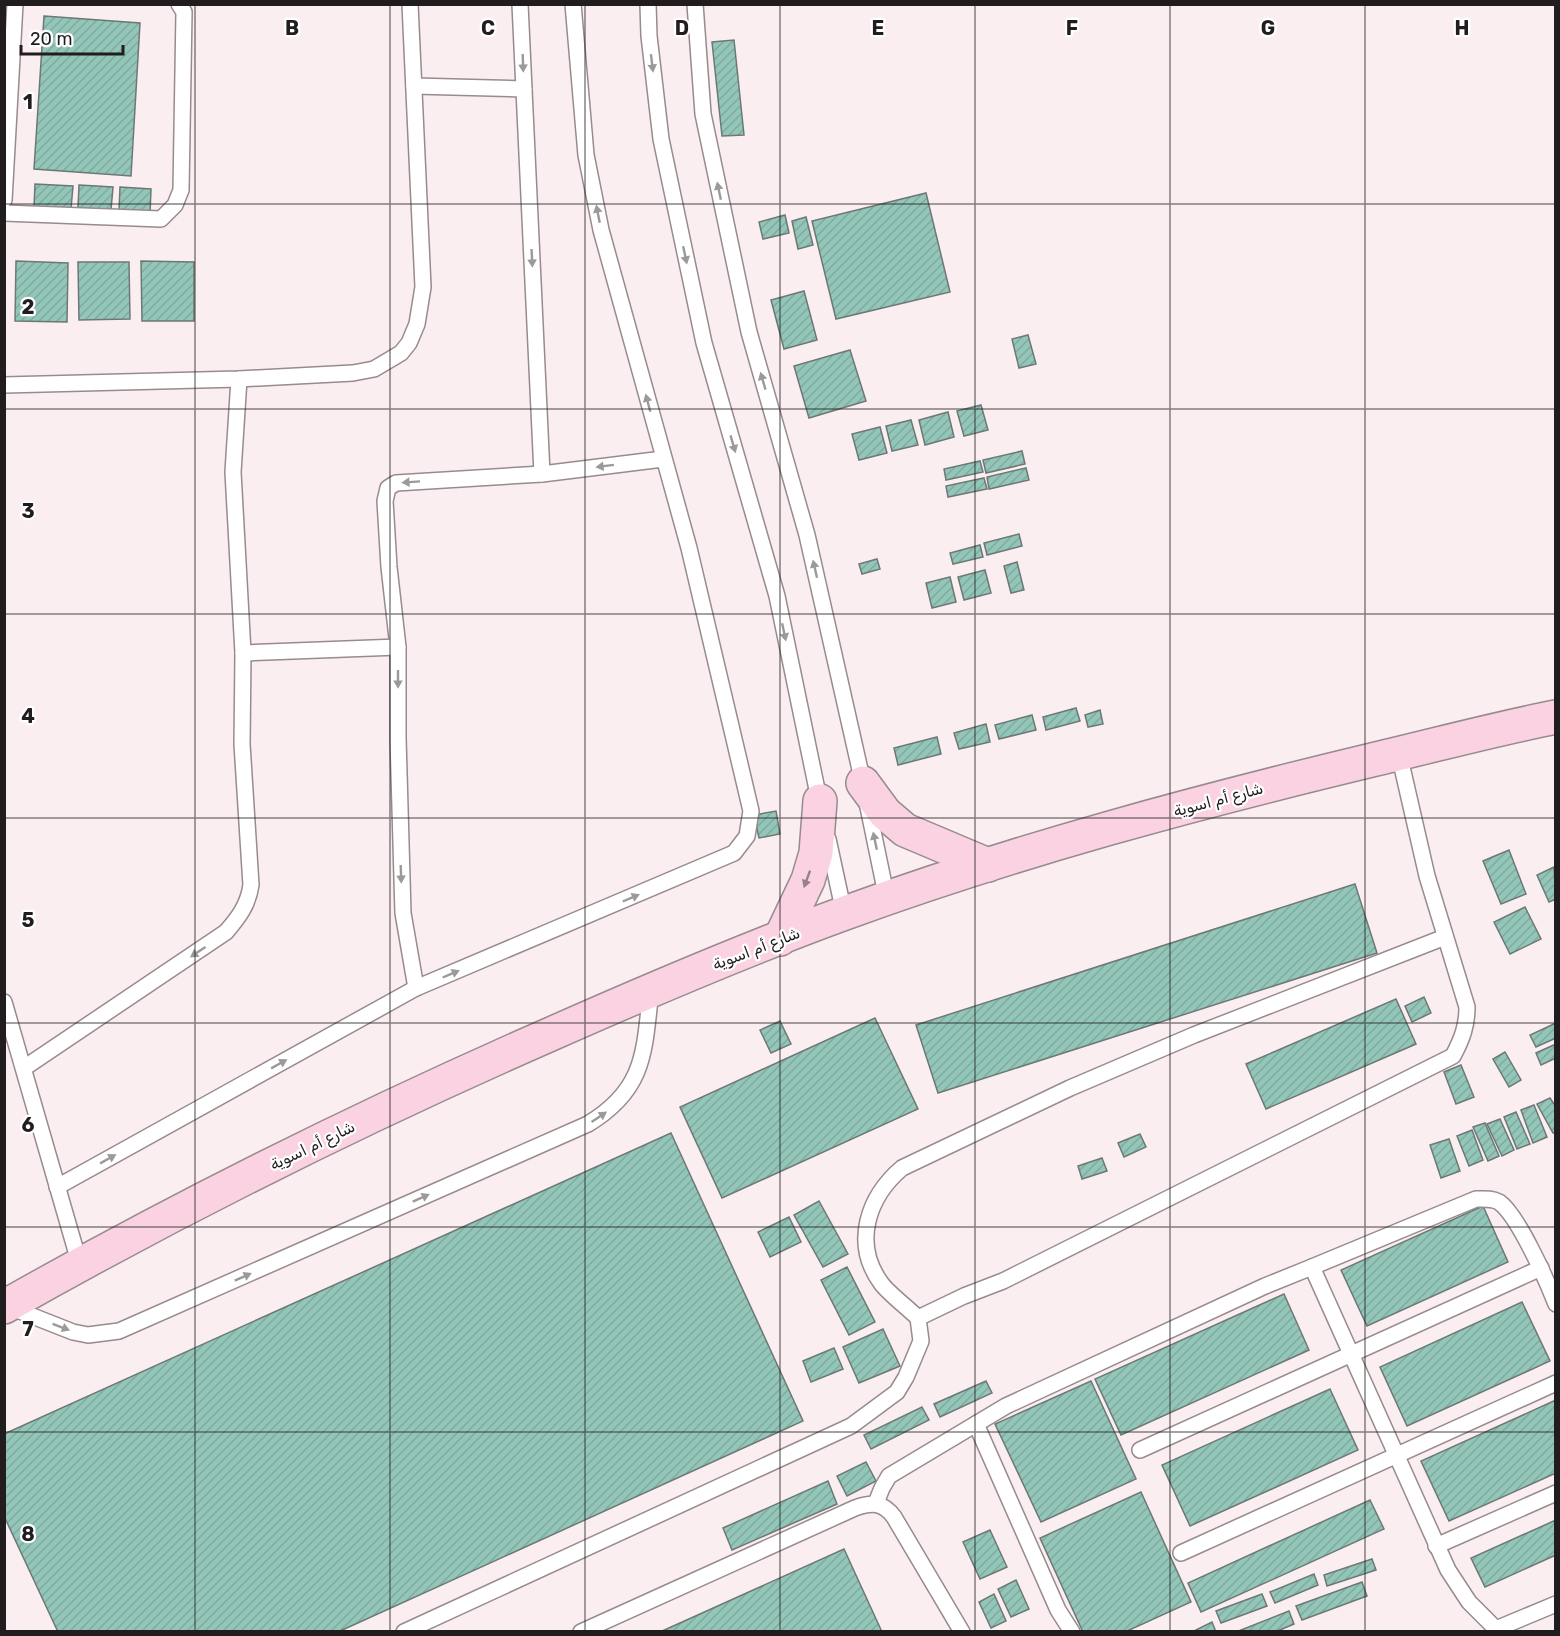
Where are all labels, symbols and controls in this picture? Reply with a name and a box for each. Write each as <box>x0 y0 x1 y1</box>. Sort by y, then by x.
text: B <box>285 16 299 40</box>
text: C <box>481 16 495 40</box>
text: D <box>675 16 689 40</box>
text: E <box>872 16 884 40</box>
text: F <box>1066 16 1078 40</box>
text: G <box>1261 16 1275 40</box>
text: H <box>1455 16 1469 40</box>
scale bar <box>21 18 123 56</box>
text: 20 m <box>30 28 72 50</box>
one-way arrow <box>518 53 527 72</box>
one-way arrow <box>647 53 657 72</box>
text: 1 <box>23 90 33 114</box>
one-way arrow <box>714 182 724 200</box>
one-way arrow <box>593 205 602 224</box>
one-way arrow <box>681 245 690 264</box>
one-way arrow <box>527 248 536 267</box>
text: 2 <box>22 295 35 319</box>
one-way arrow <box>758 372 767 390</box>
one-way arrow <box>642 394 652 412</box>
one-way arrow <box>729 435 738 453</box>
one-way arrow <box>595 462 614 471</box>
one-way arrow <box>401 478 420 487</box>
text: 3 <box>21 499 35 523</box>
one-way arrow <box>809 560 819 578</box>
one-way arrow <box>780 623 789 642</box>
one-way arrow <box>393 670 403 689</box>
text: 4 <box>21 704 35 728</box>
street label: شارع أم اسوية <box>1171 778 1266 823</box>
one-way arrow <box>870 832 879 851</box>
one-way arrow <box>397 865 406 884</box>
one-way arrow <box>802 870 812 888</box>
one-way arrow <box>622 893 640 903</box>
text: 5 <box>22 908 35 932</box>
street label: شارع أم اسوية <box>710 923 803 976</box>
one-way arrow <box>190 946 206 957</box>
one-way arrow <box>442 968 460 978</box>
one-way arrow <box>271 1059 287 1070</box>
one-way arrow <box>590 1111 606 1123</box>
text: 6 <box>21 1113 35 1137</box>
street label: شارع أم اسوية <box>267 1117 359 1176</box>
one-way arrow <box>100 1154 117 1164</box>
one-way arrow <box>413 1193 431 1203</box>
one-way arrow <box>234 1271 252 1281</box>
text: 7 <box>22 1317 34 1341</box>
one-way arrow <box>52 1323 70 1332</box>
text: 8 <box>21 1522 35 1546</box>

